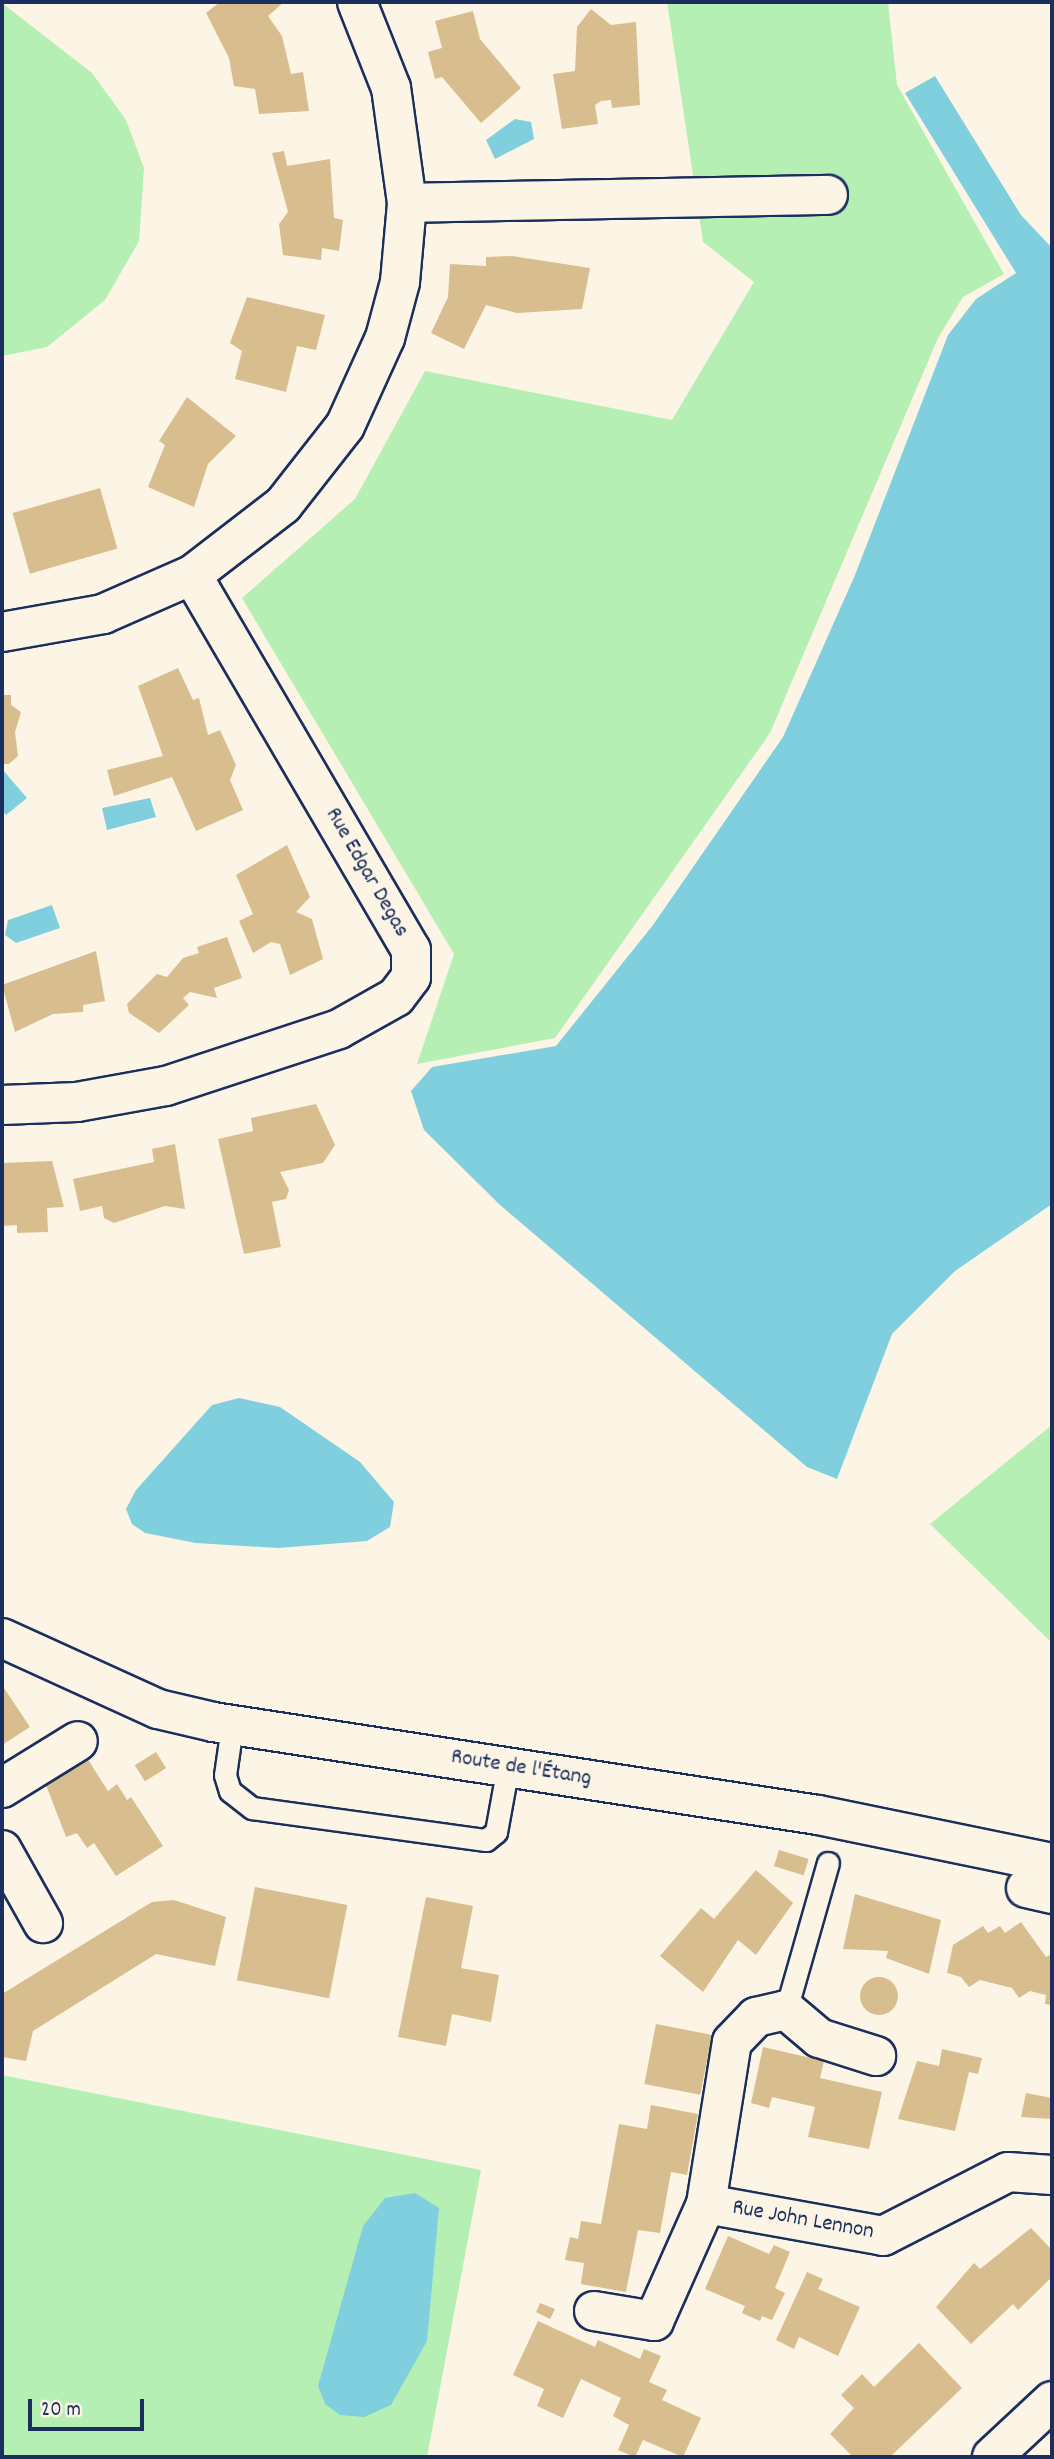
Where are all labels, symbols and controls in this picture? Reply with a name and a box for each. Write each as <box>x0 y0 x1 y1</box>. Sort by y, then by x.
street label: Rue Edgar Degas <box>318 803 414 943</box>
street label: Route de l'Étang <box>449 1744 593 1794</box>
street label: Rue John Lennon <box>730 2195 876 2247</box>
scale bar <box>32 2386 147 2430</box>
text: 20 m <box>41 2396 81 2426</box>

